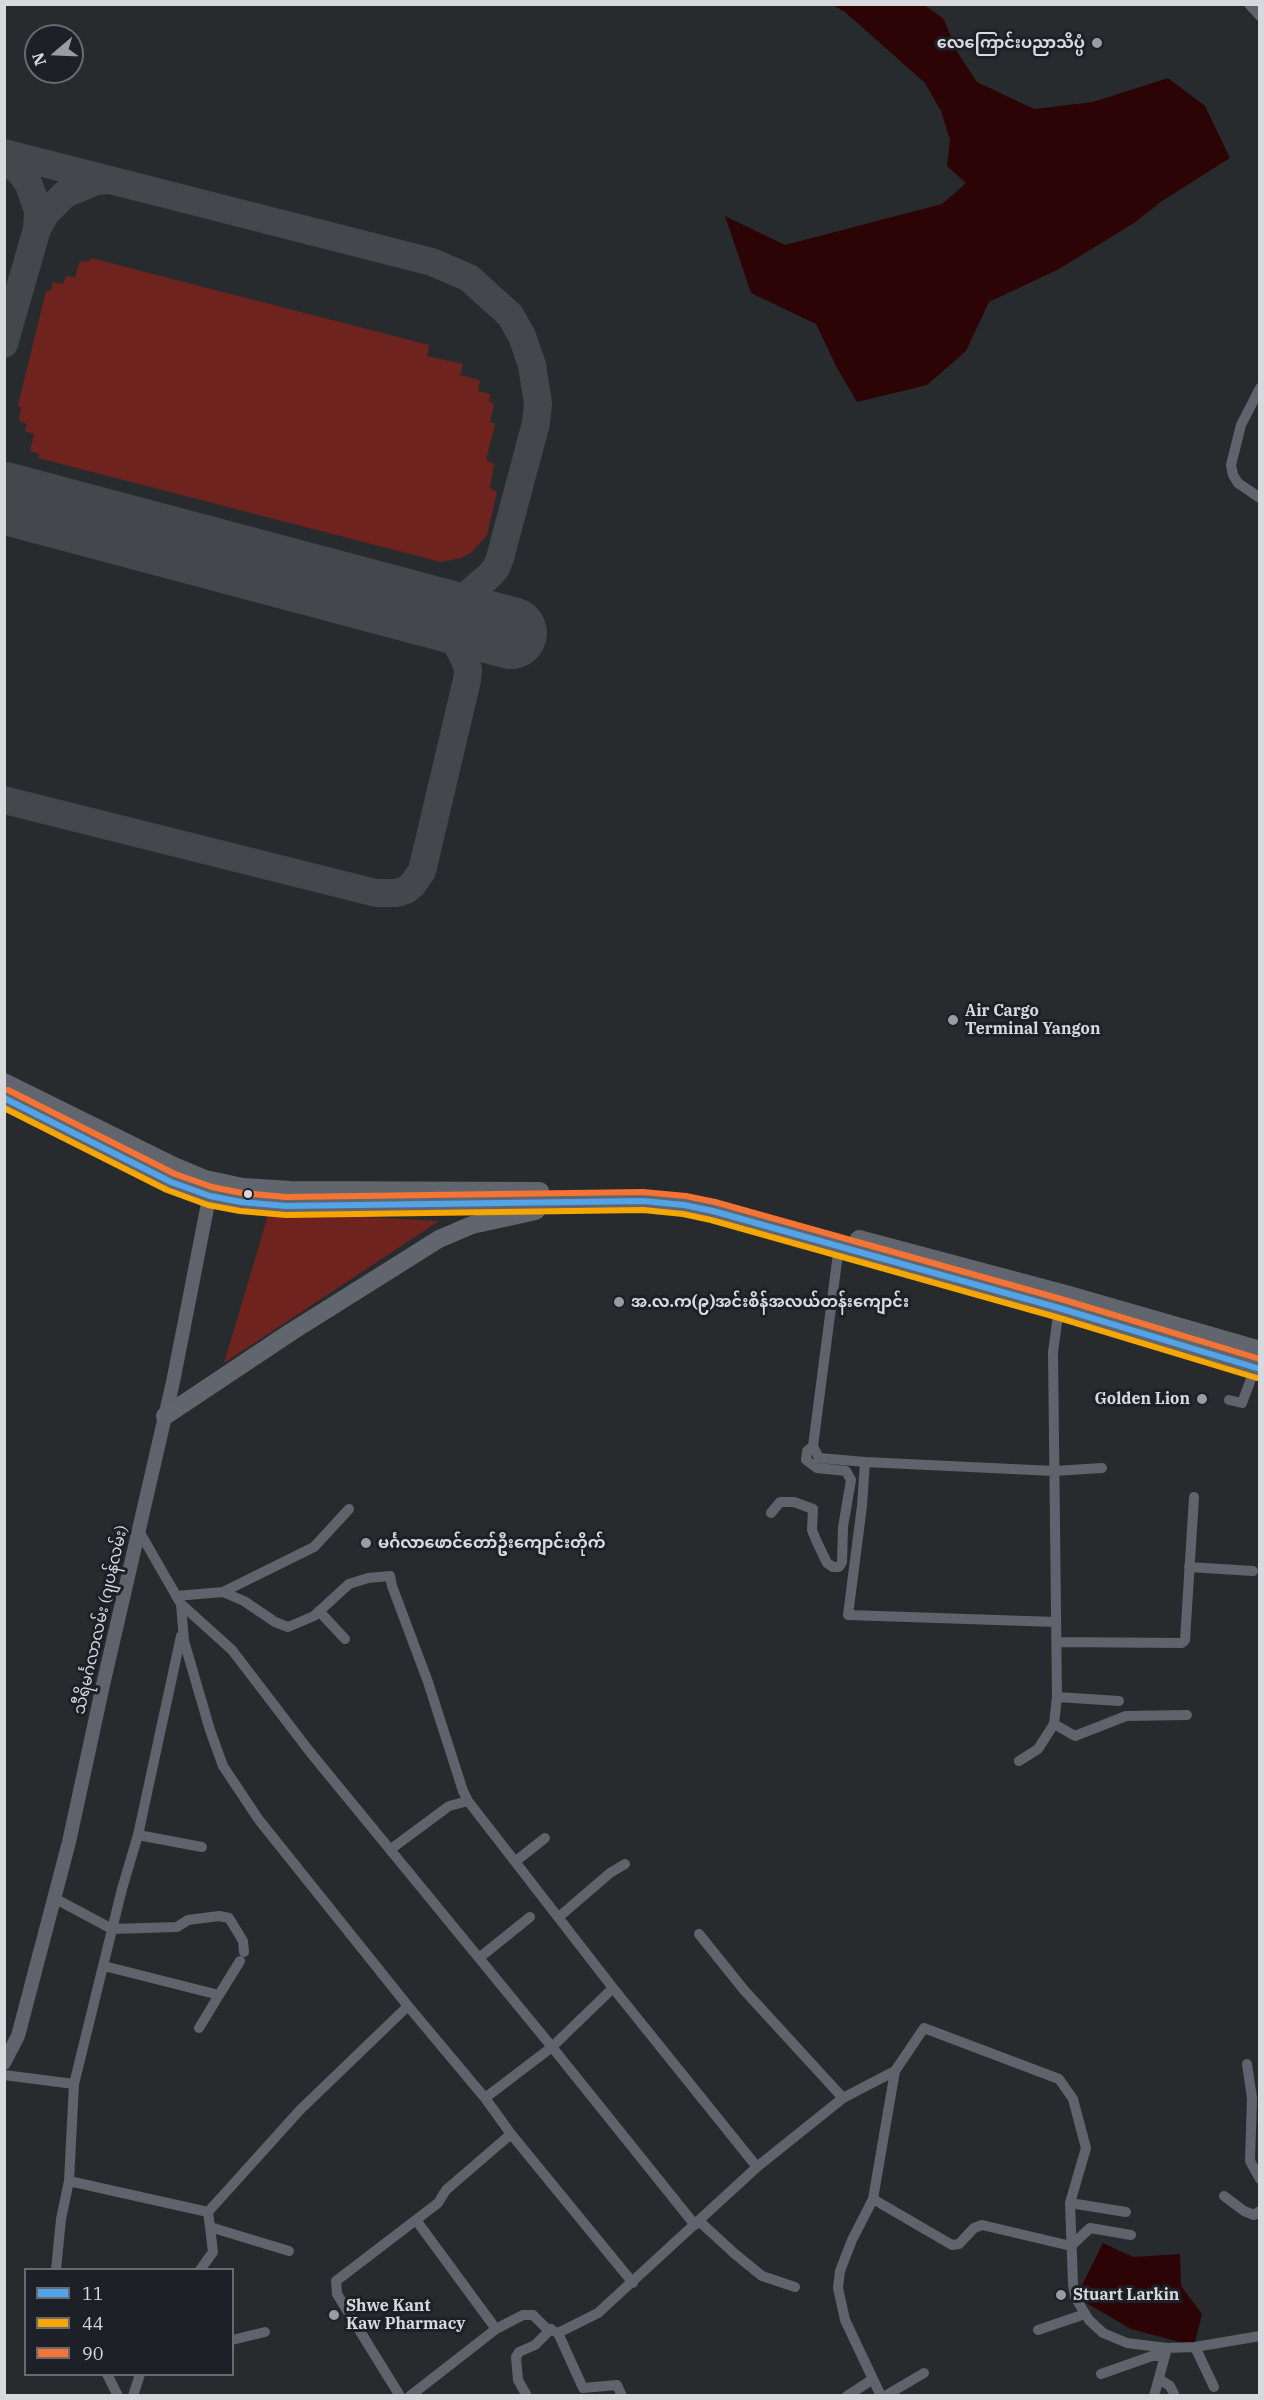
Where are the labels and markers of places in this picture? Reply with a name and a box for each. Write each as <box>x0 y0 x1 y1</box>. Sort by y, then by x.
place label: လေကြောင်းပညာသိပ္ပံ <box>937 33 1085 53</box>
marker: လေကြောင်းပညာသိပ္ပံ <box>1090 36 1104 50</box>
place label: Air Cargo Terminal Yangon <box>965 1001 1100 1039</box>
marker: Air Cargo Terminal Yangon <box>946 1013 960 1027</box>
unlabelled marker <box>242 1188 254 1200</box>
place label: အ.လ.က(၉)အင်းစိန်အလယ်တန်းကျောင်း <box>631 1292 909 1312</box>
marker: အ.လ.က(၉)အင်းစိန်အလယ်တန်းကျောင်း <box>612 1295 626 1309</box>
place label: Golden Lion <box>1094 1389 1190 1409</box>
marker: Golden Lion <box>1195 1392 1209 1406</box>
place label: မင်္ဂလာဖောင်တော်ဦးကျောင်းတိုက် <box>378 1533 606 1553</box>
marker: မင်္ဂလာဖောင်တော်ဦးကျောင်းတိုက် <box>359 1536 373 1550</box>
place label: Stuart Larkin <box>1073 2285 1179 2305</box>
marker: Stuart Larkin <box>1054 2288 1068 2302</box>
place label: Shwe Kant Kaw Pharmacy <box>346 2296 465 2334</box>
marker: Shwe Kant Kaw Pharmacy <box>327 2308 341 2322</box>

